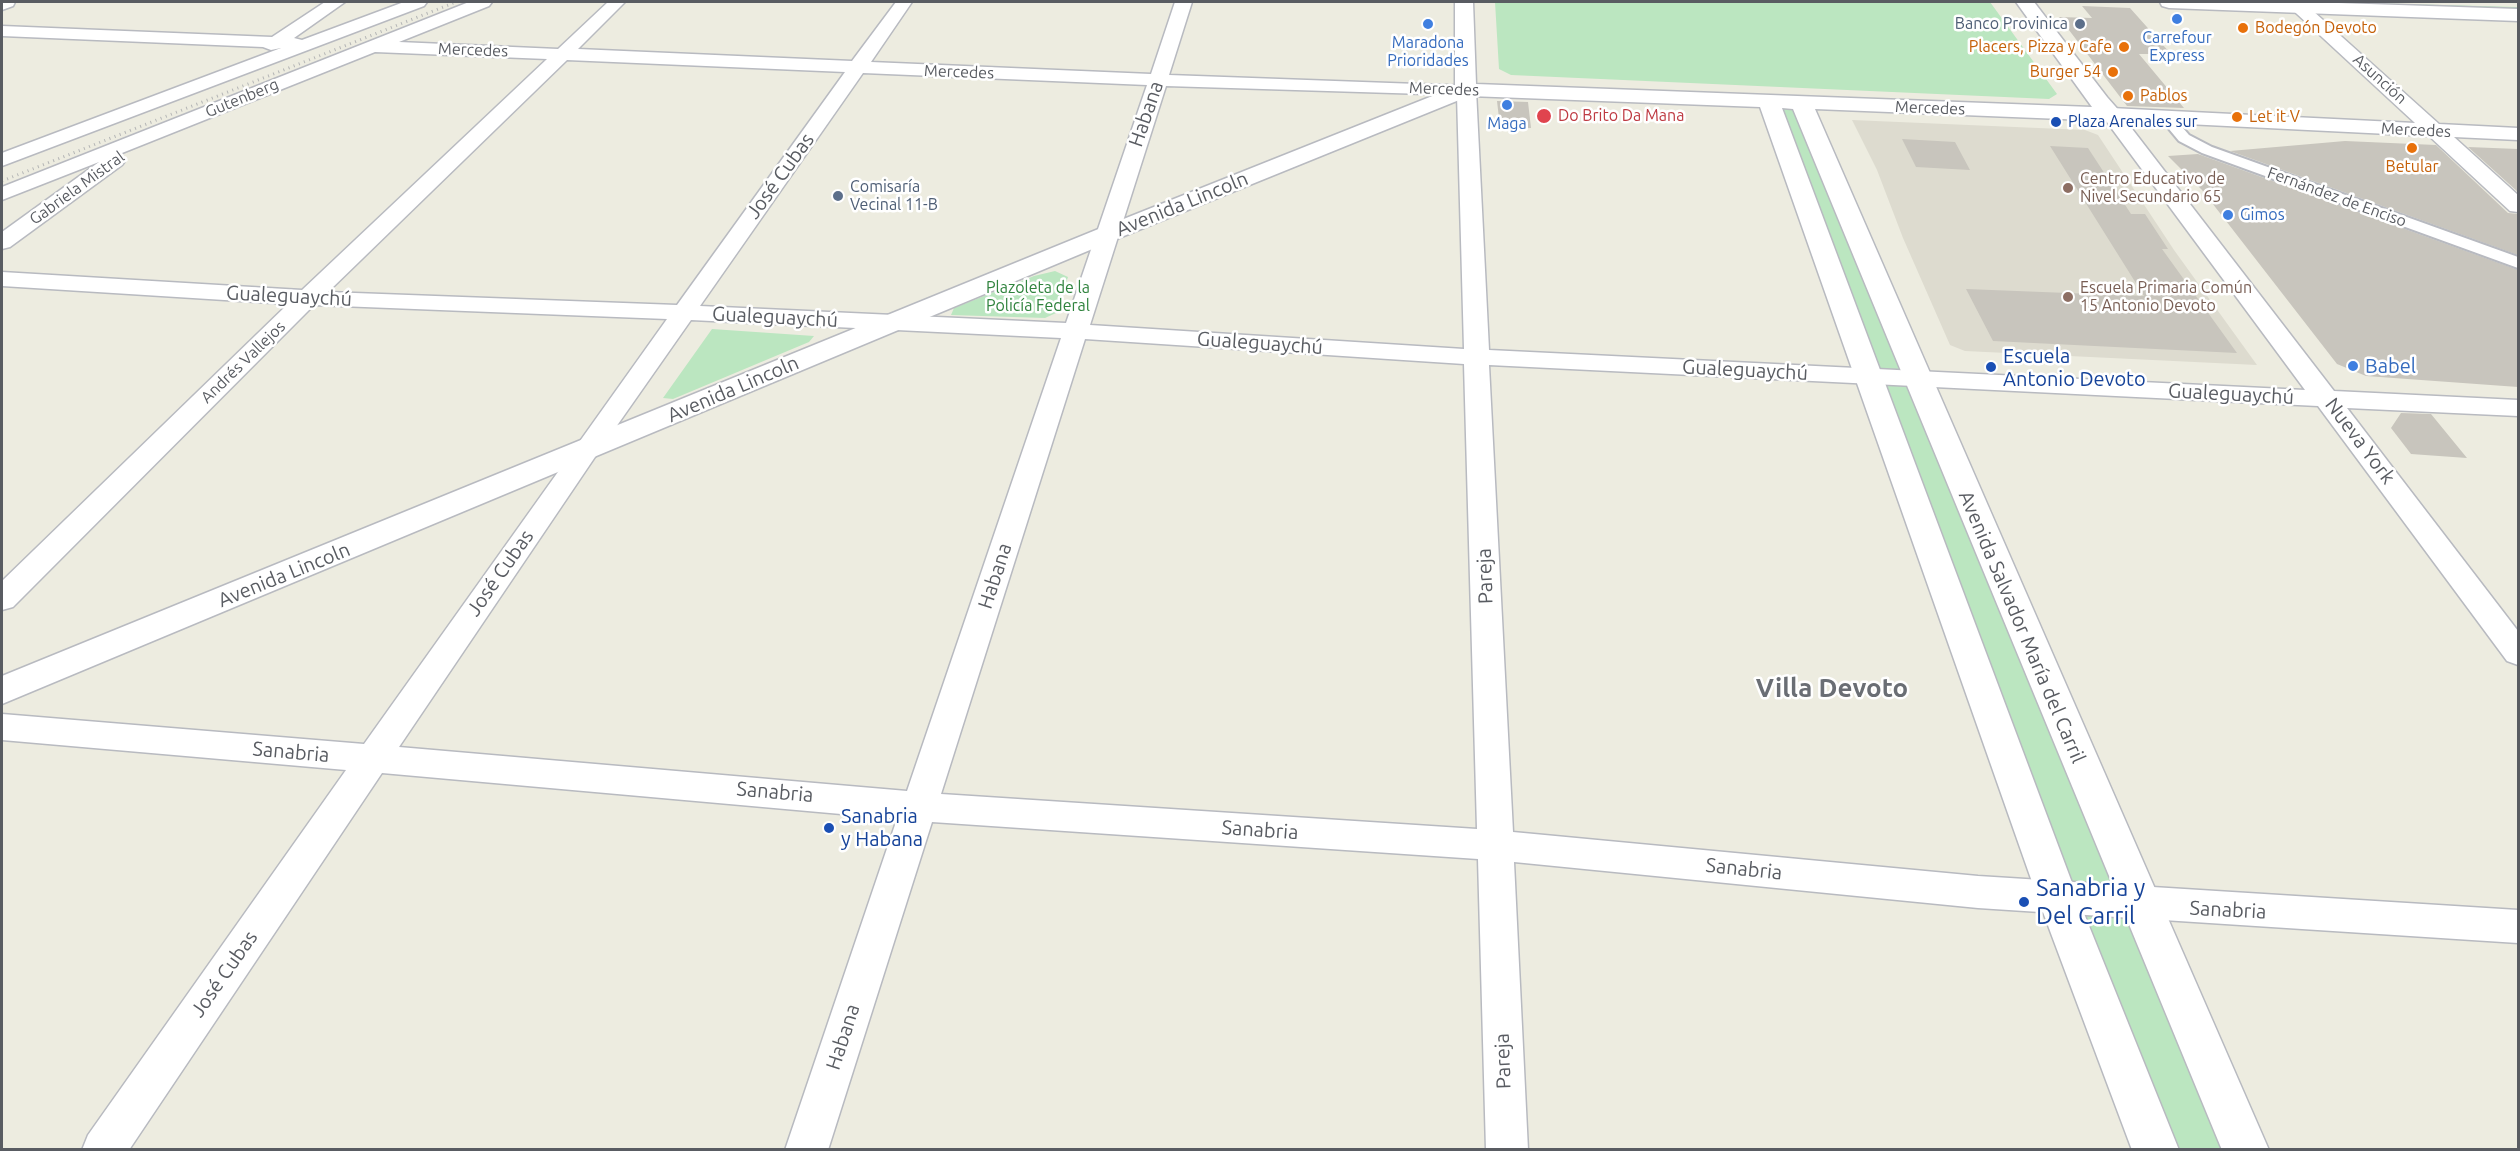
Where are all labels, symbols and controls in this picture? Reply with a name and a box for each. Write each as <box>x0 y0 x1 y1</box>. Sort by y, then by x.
marker: Carrefour Express <box>2170 12 2184 26</box>
place label: Banco Provinica <box>1955 14 2068 34</box>
marker: Maradona Prioridades <box>1421 17 1435 31</box>
marker: Banco Provinica <box>2073 17 2087 31</box>
place label: Bodegón Devoto <box>2255 18 2377 38</box>
marker: Bodegón Devoto <box>2236 21 2250 35</box>
place label: Carrefour Express <box>2142 28 2212 66</box>
place label: Maradona Prioridades <box>1387 33 1469 71</box>
place label: Placers, Pizza y Cafe <box>1969 37 2112 57</box>
street label: Mercedes <box>438 39 508 61</box>
marker: Placers, Pizza y Cafe <box>2117 40 2131 54</box>
street label: Asunción <box>2349 50 2411 108</box>
street label: Mercedes <box>924 61 994 83</box>
place label: Burger 54 <box>2030 62 2101 82</box>
marker: Burger 54 <box>2106 65 2120 79</box>
street label: Gutenberg <box>203 75 281 121</box>
street label: Habana <box>1124 78 1168 150</box>
street label: Mercedes <box>1409 78 1479 100</box>
place label: Pablos <box>2140 86 2188 106</box>
marker: Pablos <box>2121 89 2135 103</box>
street label: Mercedes <box>1895 97 1965 119</box>
marker: Maga <box>1500 98 1514 112</box>
place label: Do Brito Da Mana <box>1558 106 1684 126</box>
marker: Do Brito Da Mana <box>1535 107 1553 125</box>
place label: Let it V <box>2249 107 2300 127</box>
marker: Let it V <box>2230 110 2244 124</box>
place label: Plaza Arenales sur <box>2068 112 2198 132</box>
place label: Maga <box>1487 114 1527 134</box>
marker: Plaza Arenales sur <box>2049 115 2063 129</box>
street label: Mercedes <box>2380 119 2452 141</box>
street label: José Cubas <box>741 128 819 224</box>
marker: Betular <box>2405 141 2419 155</box>
street label: Gabriela Mistral <box>26 147 128 229</box>
place label: Betular <box>2386 157 2438 177</box>
street label: Fernández de Enciso <box>2265 163 2409 231</box>
street label: Avenida Lincoln <box>1112 167 1252 241</box>
place label: Centro Educativo de Nivel Secundario 65 <box>2080 169 2225 207</box>
place label: Comisaría Vecinal 11-B <box>850 177 938 215</box>
marker: Centro Educativo de Nivel Secundario 65 <box>2061 181 2075 195</box>
marker: Comisaría Vecinal 11-B <box>831 189 845 203</box>
place label: Gimos <box>2240 205 2285 225</box>
marker: Gimos <box>2221 208 2235 222</box>
park label: Plazoleta de la Policía Federal <box>986 278 1090 316</box>
place label: Escuela Primaria Común 15 Antonio Devoto <box>2080 278 2252 316</box>
street label: Gualeguaychú <box>225 281 353 311</box>
marker: Escuela Primaria Común 15 Antonio Devoto <box>2061 290 2075 304</box>
street label: Gualeguaychú <box>711 302 839 332</box>
street label: Andrés Vallejos <box>197 317 289 407</box>
street label: Gualeguaychú <box>1196 327 1324 359</box>
place label: Escuela Antonio Devoto <box>2003 344 2146 391</box>
street label: Avenida Lincoln <box>664 351 802 427</box>
place label: Babel <box>2365 354 2416 378</box>
street label: Gualeguaychú <box>1681 355 1809 385</box>
marker: Babel <box>2346 359 2360 373</box>
marker: Escuela Antonio Devoto <box>1984 360 1998 374</box>
street label: Gualeguaychú <box>2167 379 2295 409</box>
street label: Nueva York <box>2320 393 2400 489</box>
street label: Avenida Salvador María del Carril <box>1954 487 2090 767</box>
street label: José Cubas <box>461 525 539 621</box>
street label: Avenida Lincoln <box>214 538 354 612</box>
street label: Habana <box>973 540 1017 612</box>
street label: Pareja <box>1472 548 1498 604</box>
district label: Villa Devoto <box>1756 672 1908 704</box>
street label: Sanabria <box>252 737 330 767</box>
street label: Sanabria <box>736 777 814 807</box>
place label: Sanabria y Habana <box>841 804 923 851</box>
street label: Sanabria <box>1221 815 1299 845</box>
marker: Sanabria y Habana <box>822 821 836 835</box>
street label: Sanabria <box>1705 853 1783 885</box>
place label: Sanabria y Del Carril <box>2036 874 2145 930</box>
marker: Sanabria y Del Carril <box>2017 895 2031 909</box>
street label: Sanabria <box>2189 896 2267 924</box>
street label: José Cubas <box>185 926 263 1022</box>
street label: Habana <box>821 1001 865 1073</box>
street label: Pareja <box>1490 1033 1516 1089</box>

